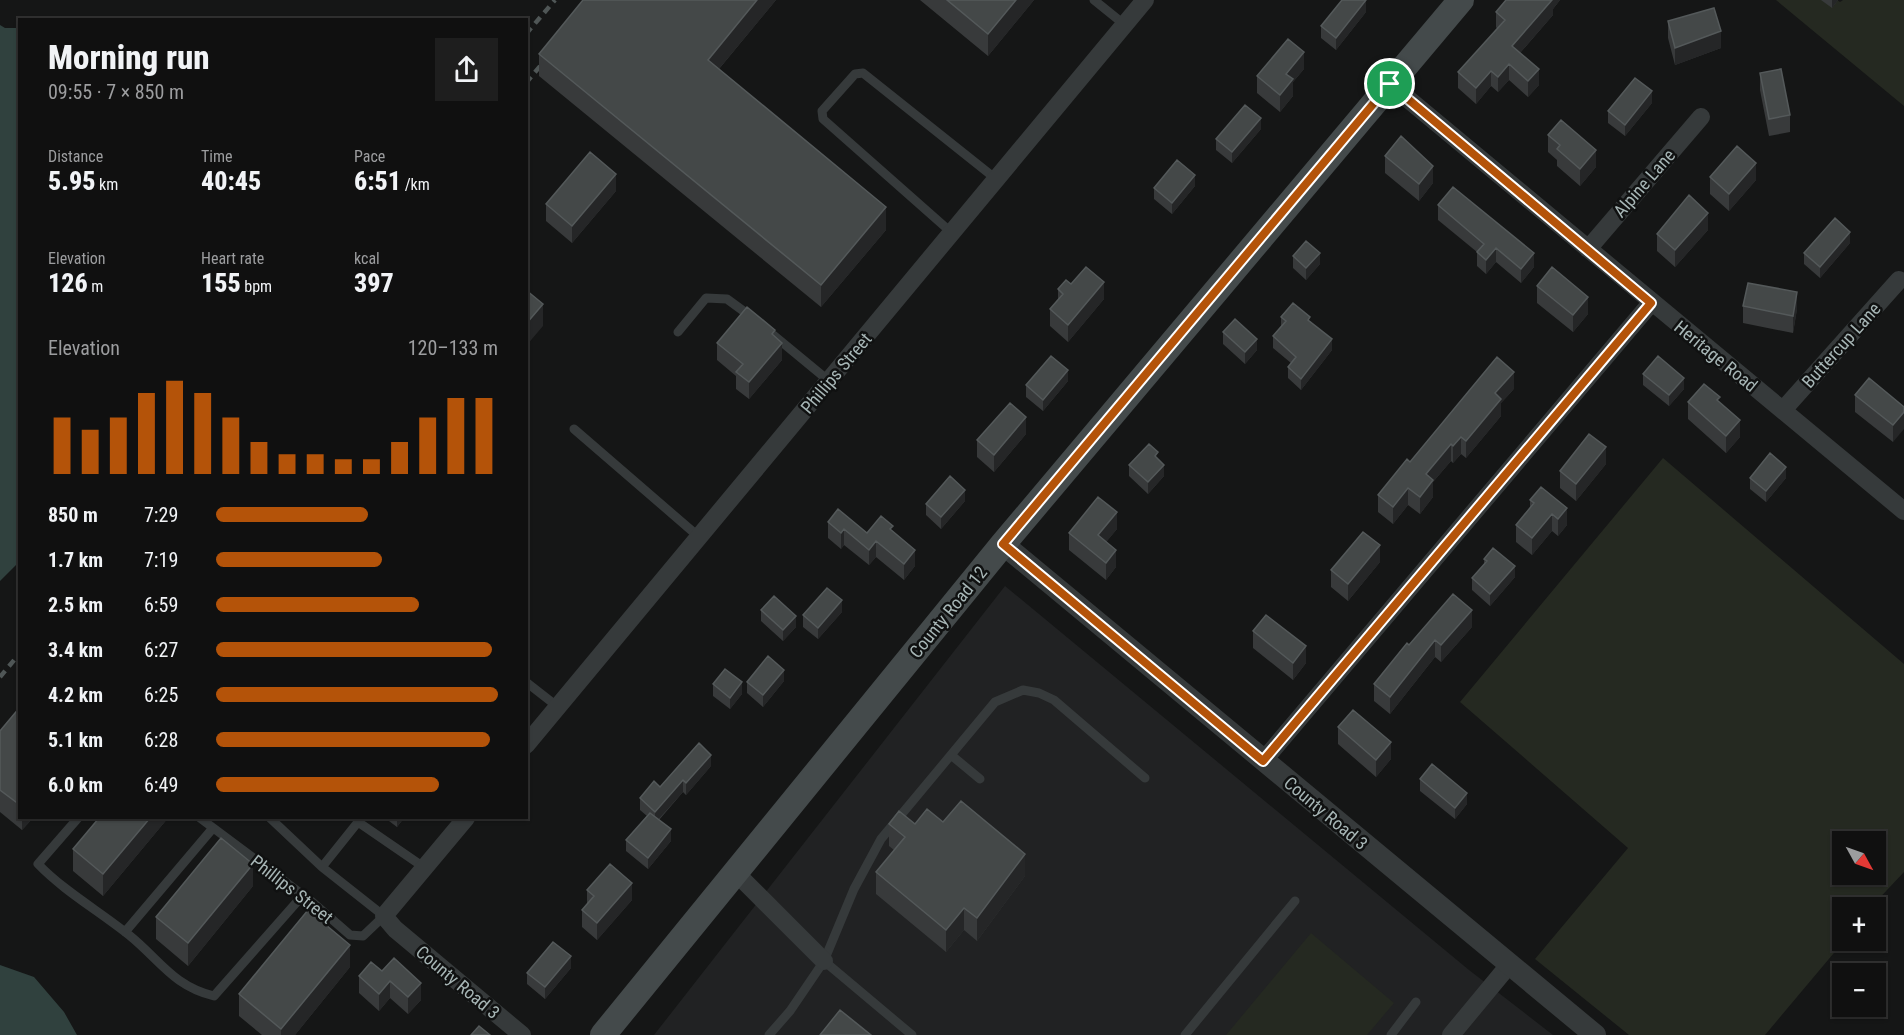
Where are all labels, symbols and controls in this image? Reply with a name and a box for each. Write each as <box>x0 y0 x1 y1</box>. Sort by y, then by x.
text: Morning run <box>48 38 210 77</box>
button: share <box>435 38 498 101</box>
pin <box>1364 58 1415 109</box>
icon: arrive <box>1373 67 1406 100</box>
text: 09:55 · 7 × 850 m <box>48 80 184 104</box>
street label: Alpine Lane <box>1609 145 1679 221</box>
text: Distance <box>48 147 103 166</box>
text: Time <box>201 147 233 166</box>
text: Pace <box>354 147 385 166</box>
text: 5.95 <box>48 166 95 196</box>
text: 40:45 <box>201 166 261 196</box>
text: 6:51 <box>354 166 401 196</box>
text: km <box>95 175 118 194</box>
text: /km <box>401 175 430 194</box>
text: Elevation <box>48 249 106 268</box>
text: Heart rate <box>201 249 264 268</box>
text: kcal <box>354 249 380 268</box>
text: 126 <box>48 268 88 298</box>
text: 155 <box>201 268 241 298</box>
text: 397 <box>354 268 394 298</box>
text: m <box>88 277 103 296</box>
text: bpm <box>241 277 272 296</box>
street label: Buttercup Lane <box>1797 298 1885 392</box>
street label: Heritage Road <box>1670 316 1762 396</box>
street label: Phillips Street <box>796 328 876 418</box>
text: Elevation <box>48 336 120 360</box>
text: 120–133 m <box>408 336 498 360</box>
text: 850 m <box>48 503 98 527</box>
text: 7:29 <box>144 503 178 527</box>
text: 1.7 km <box>48 548 103 572</box>
text: 7:19 <box>144 548 178 572</box>
street label: County Road 12 <box>905 562 991 662</box>
text: 2.5 km <box>48 593 103 617</box>
text: 6:59 <box>144 593 178 617</box>
text: 3.4 km <box>48 638 103 662</box>
text: 6:27 <box>144 638 178 662</box>
text: 4.2 km <box>48 683 103 707</box>
text: 6:25 <box>144 683 178 707</box>
text: 5.1 km <box>48 728 103 752</box>
text: 6:28 <box>144 728 178 752</box>
street label: County Road 3 <box>1280 772 1372 854</box>
text: 6.0 km <box>48 773 103 797</box>
text: 6:49 <box>144 773 178 797</box>
north arrow <box>1832 831 1886 885</box>
map controls <box>1832 831 1886 1017</box>
street label: Phillips Street <box>247 850 337 928</box>
button: + <box>1832 897 1886 951</box>
street label: County Road 3 <box>412 941 504 1023</box>
button: − <box>1832 963 1886 1017</box>

